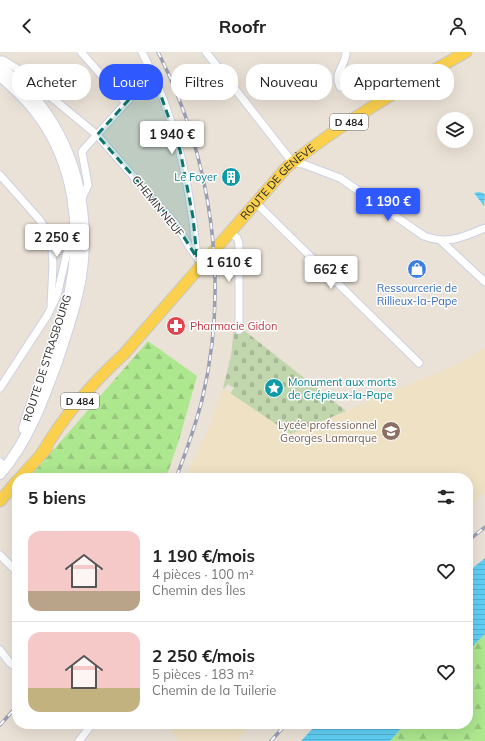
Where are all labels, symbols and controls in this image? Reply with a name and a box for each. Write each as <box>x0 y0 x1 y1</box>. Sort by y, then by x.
icon: back <box>16 15 38 37</box>
text: Roofr <box>219 15 266 38</box>
icon: person <box>447 15 469 37</box>
chip: Acheter <box>12 64 91 100</box>
chip: Louer <box>99 64 163 100</box>
chip: Filtres <box>171 64 238 100</box>
chip: Nouveau <box>246 64 332 100</box>
chip: Appartement <box>340 64 454 100</box>
map controls <box>437 112 473 148</box>
button: layers <box>437 112 473 148</box>
road number: D 484 <box>330 114 368 130</box>
pin: 1 940 € <box>135 121 209 155</box>
text: 1 940 € <box>149 126 195 142</box>
street label: ROUTE DE GENÈVE <box>237 141 318 223</box>
building icon: Le Foyer <box>220 166 242 188</box>
place label: Le Foyer <box>174 170 217 184</box>
street label: CHEMIN NEUF <box>129 173 187 239</box>
pin: 1 190 € <box>351 188 425 222</box>
text: 1 190 € <box>365 193 411 209</box>
pin: 2 250 € <box>20 224 94 258</box>
text: 2 250 € <box>34 229 80 245</box>
pin: 1 610 € <box>192 249 266 283</box>
text: 1 610 € <box>206 254 252 270</box>
pin: 662 € <box>303 256 359 290</box>
shop icon: Ressourcerie de Rillieux-la-Pape <box>406 258 428 280</box>
text: 662 € <box>314 261 348 277</box>
place label: Ressourcerie de Rillieux-la-Pape <box>377 281 457 308</box>
street label: ROUTE DE STRASBOURG <box>20 293 74 423</box>
pharmacy icon: Pharmacie Gidon <box>165 315 187 337</box>
place label: Pharmacie Gidon <box>190 319 277 333</box>
place label: Monument aux morts de Crépieux-la-Pape <box>288 375 397 402</box>
place icon: Monument aux morts de Crépieux-la-Pape <box>263 377 285 399</box>
road number: D 484 <box>61 393 99 409</box>
place label: Lycée professionnel Georges Lamarque <box>278 418 377 445</box>
school or university icon: Lycée professionnel Georges Lamarque <box>380 420 402 442</box>
icon: filters <box>435 486 457 508</box>
text: 5 biens <box>28 487 86 508</box>
text: 1 190 €/mois <box>152 545 255 566</box>
icon: home <box>60 547 108 595</box>
icon: heart <box>435 560 457 582</box>
text: 4 pièces · 100 m² <box>152 566 254 582</box>
text: Chemin des Îles <box>152 582 246 598</box>
text: 2 250 €/mois <box>152 645 255 666</box>
icon: home <box>60 648 108 696</box>
icon: heart <box>435 661 457 683</box>
text: 5 pièces · 183 m² <box>152 666 254 682</box>
text: Chemin de la Tuilerie <box>152 682 276 698</box>

